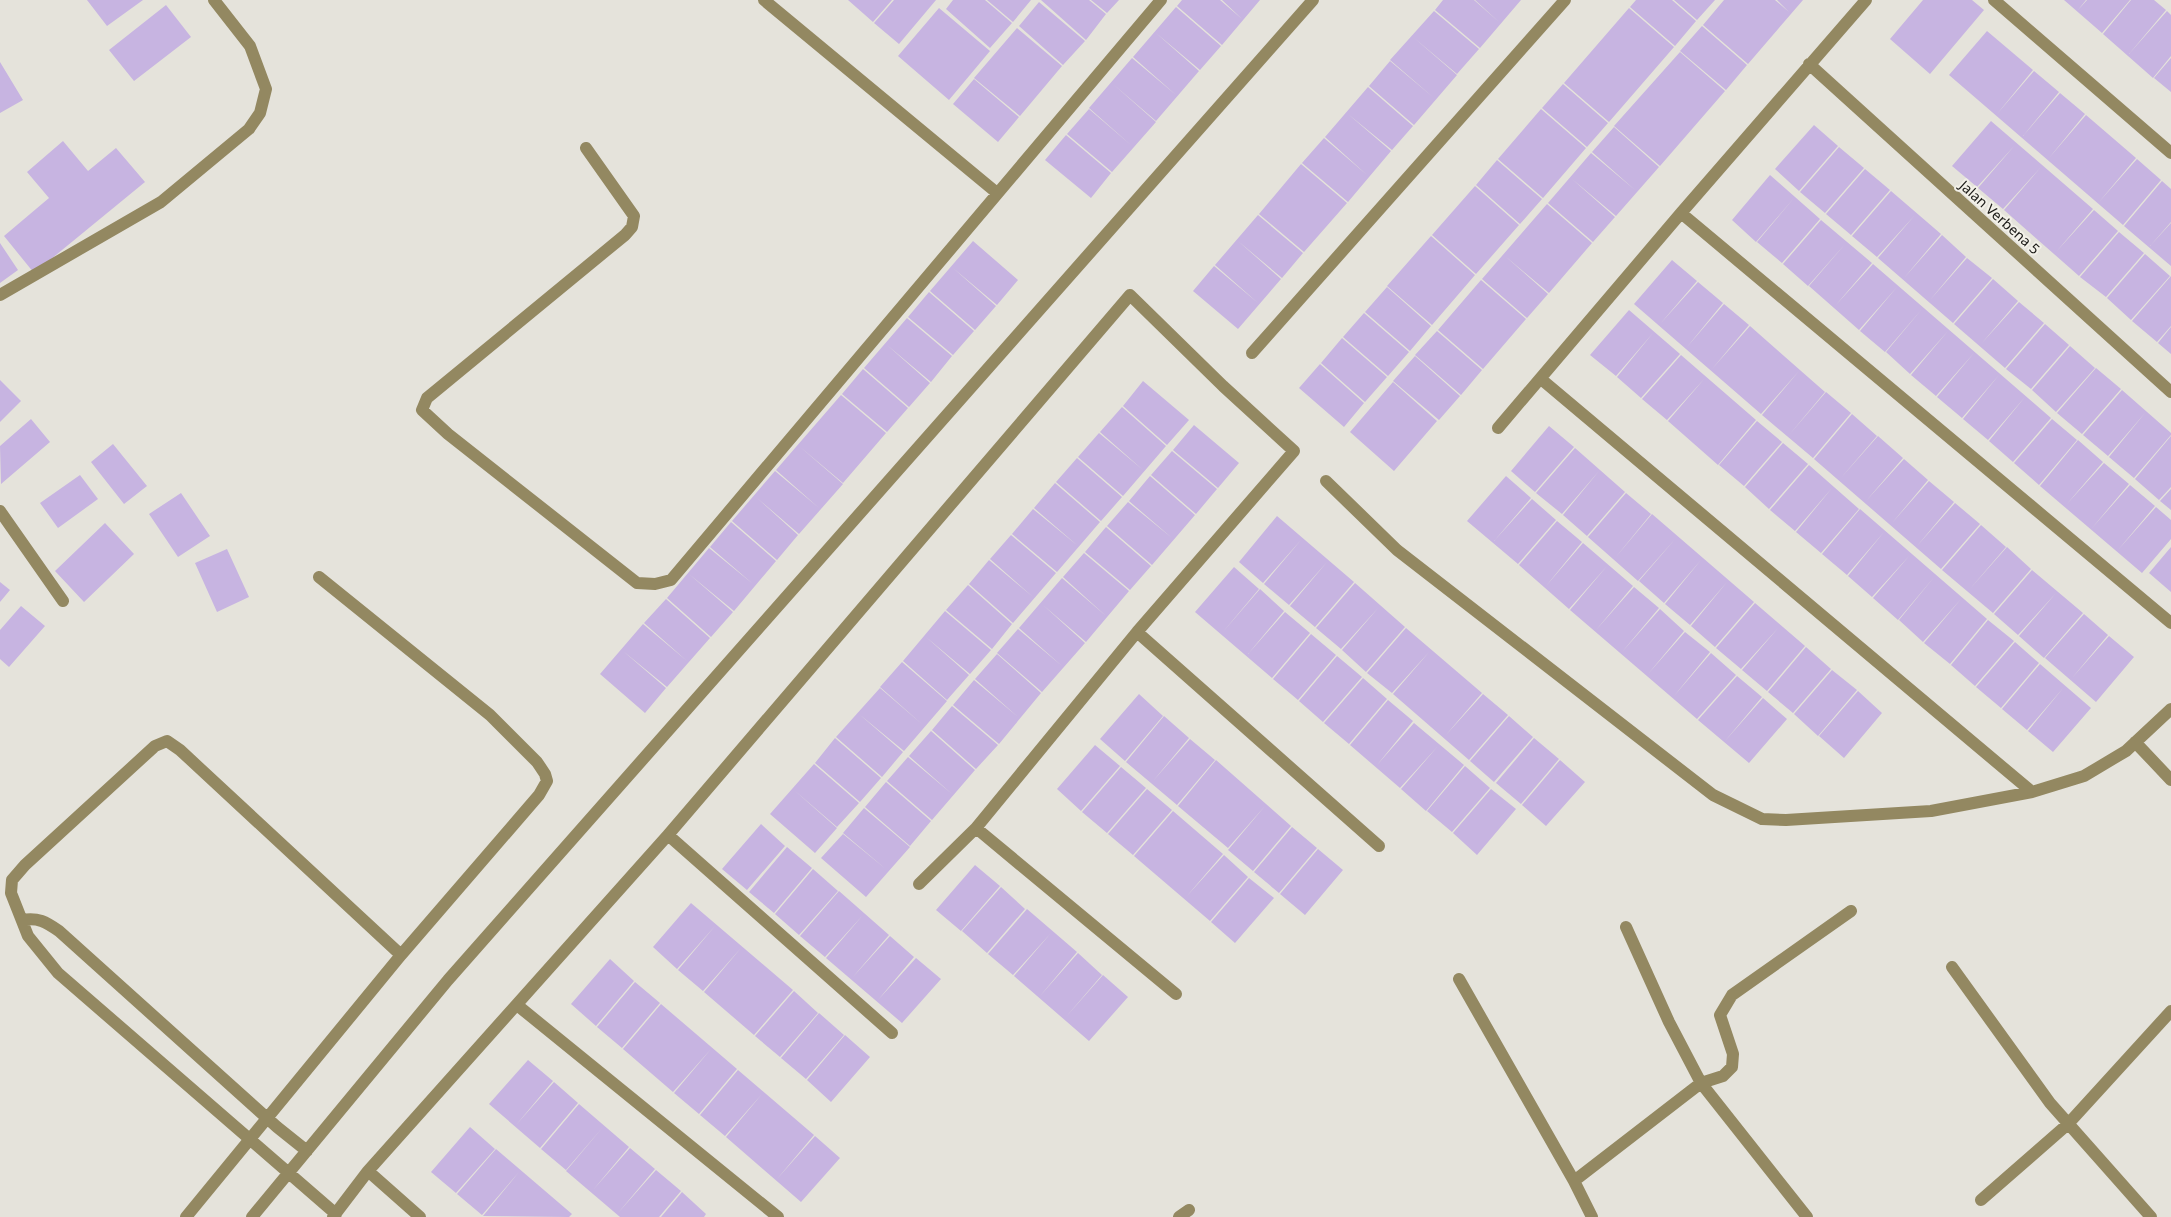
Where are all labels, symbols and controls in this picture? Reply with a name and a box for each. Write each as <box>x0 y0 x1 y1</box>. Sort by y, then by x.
street label: Jalan Verbena 5 <box>1954 175 2044 258</box>

